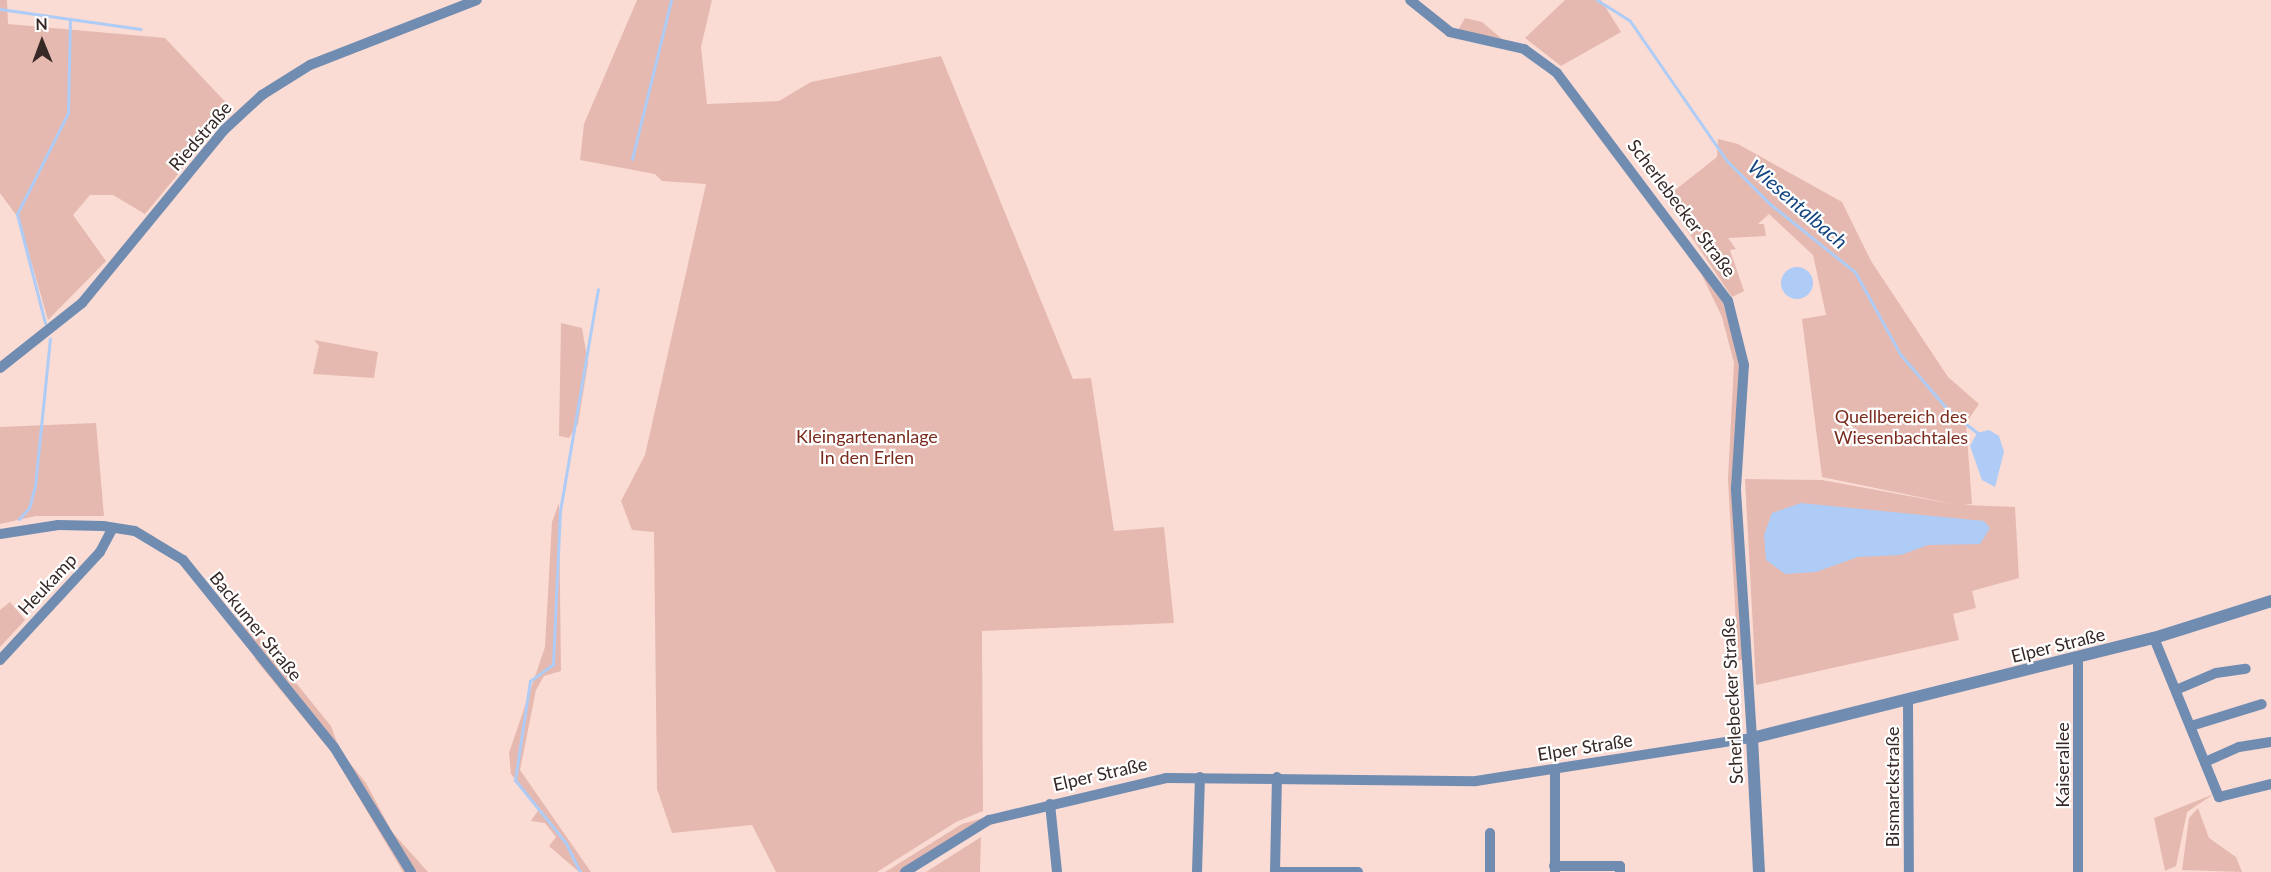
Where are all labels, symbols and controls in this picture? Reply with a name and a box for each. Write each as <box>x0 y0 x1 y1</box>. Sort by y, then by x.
north arrow <box>12 12 72 72</box>
text: N <box>35 14 48 33</box>
street label: Riedstraße <box>164 97 236 175</box>
street label: Scherlebecker Straße <box>1623 135 1741 281</box>
water label: Wiesentalbach <box>1744 154 1852 254</box>
park label: Quellbereich des Wiesenbachtales <box>1834 406 1968 448</box>
park label: Kleingartenanlage In den Erlen <box>796 426 938 468</box>
street label: Heukamp <box>13 549 81 619</box>
street label: Backumer Straße <box>205 567 307 685</box>
street label: Scherlebecker Straße <box>1717 617 1747 785</box>
street label: Elper Straße <box>2009 623 2107 667</box>
street label: Kaiserallee <box>2051 722 2073 808</box>
street label: Bismarckstraße <box>1881 727 1903 847</box>
street label: Elper Straße <box>1536 729 1634 765</box>
street label: Elper Straße <box>1051 753 1149 795</box>

